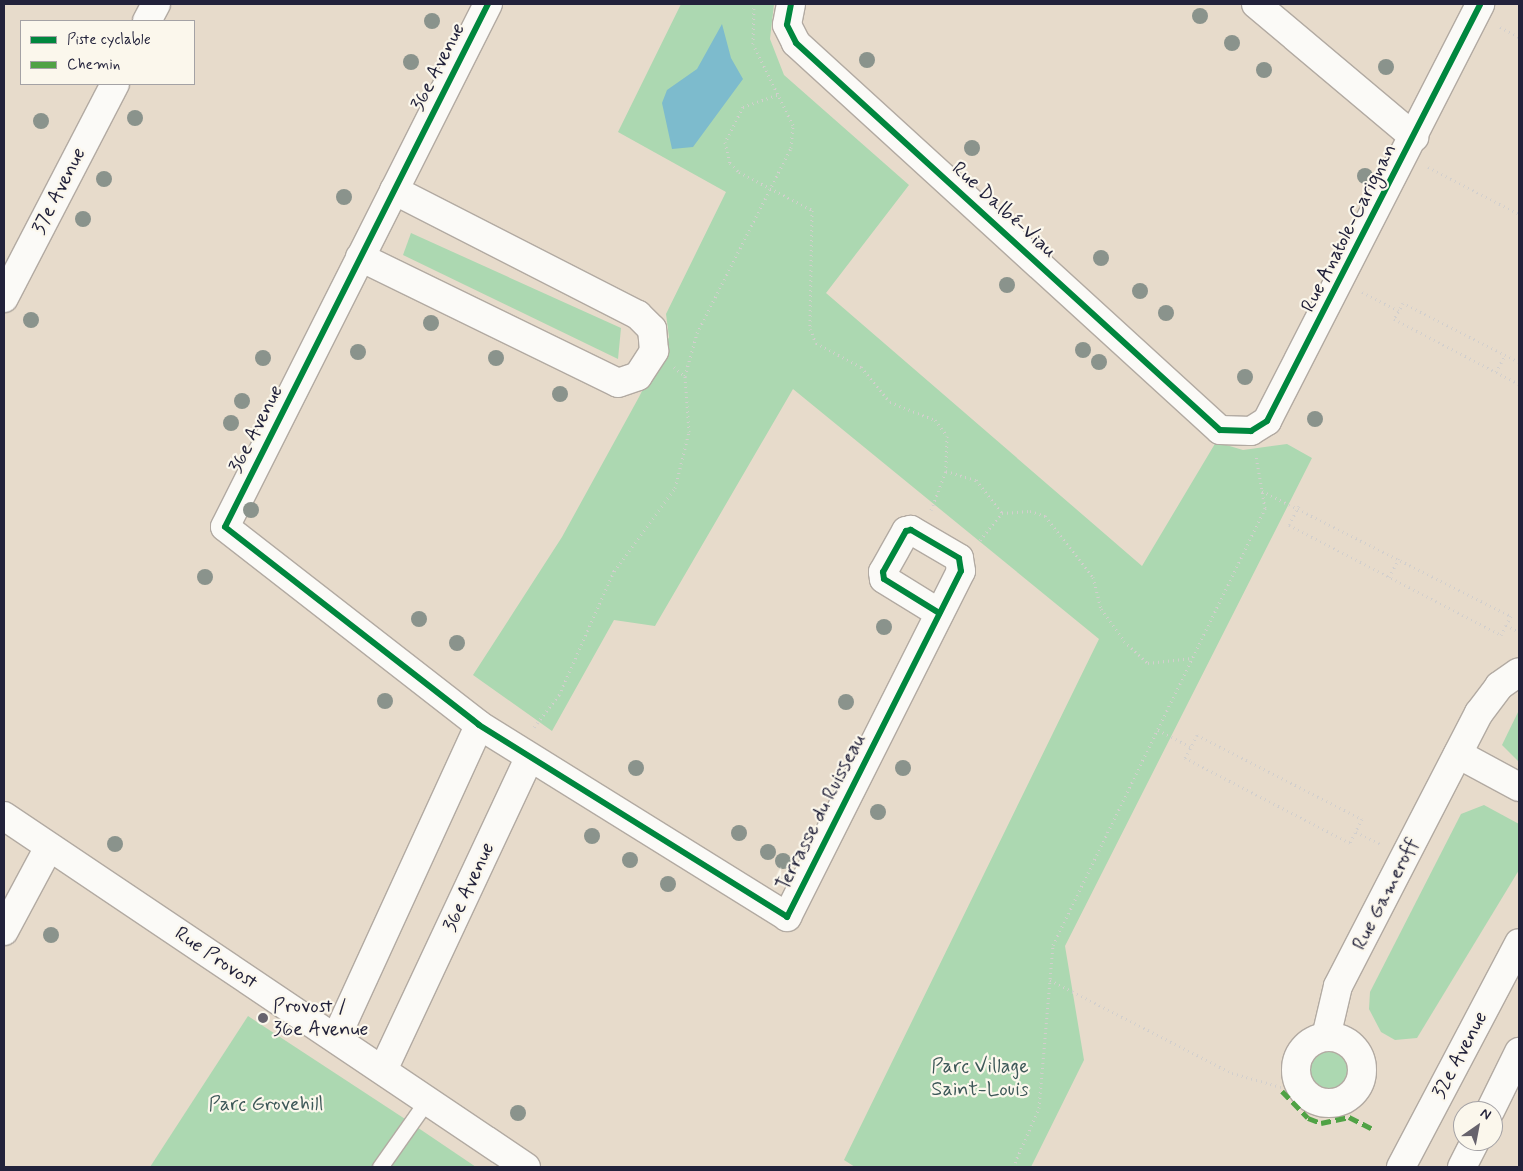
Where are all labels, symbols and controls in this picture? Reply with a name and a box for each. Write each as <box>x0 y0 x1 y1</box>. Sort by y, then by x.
street label: 36e Avenue <box>405 18 471 116</box>
legend <box>20 20 195 85</box>
text: Piste cyclable <box>67 30 151 50</box>
text: Chemin <box>67 55 120 75</box>
street label: Rue Anatole-Carignan <box>1296 140 1402 316</box>
street label: 37e Avenue <box>26 142 92 240</box>
street label: Rue Dalbé-Viau <box>947 157 1061 263</box>
street label: 36e Avenue <box>223 380 289 478</box>
street label: Terrasse du Ruisseau <box>772 731 870 893</box>
street label: Rue Gameroff <box>1348 835 1424 953</box>
street label: 36e Avenue <box>437 838 501 936</box>
street label: Rue Provost <box>170 922 262 994</box>
place label: Provost / 36e Avenue <box>273 994 371 1041</box>
street label: 32e Avenue <box>1427 1006 1493 1104</box>
marker: Provost / 36e Avenue <box>257 1012 269 1024</box>
park label: Parc Village Saint-Louis <box>931 1054 1029 1101</box>
park label: Parc Grovehill <box>208 1092 324 1116</box>
north arrow <box>1453 1101 1503 1151</box>
text: N <box>1477 1104 1494 1124</box>

